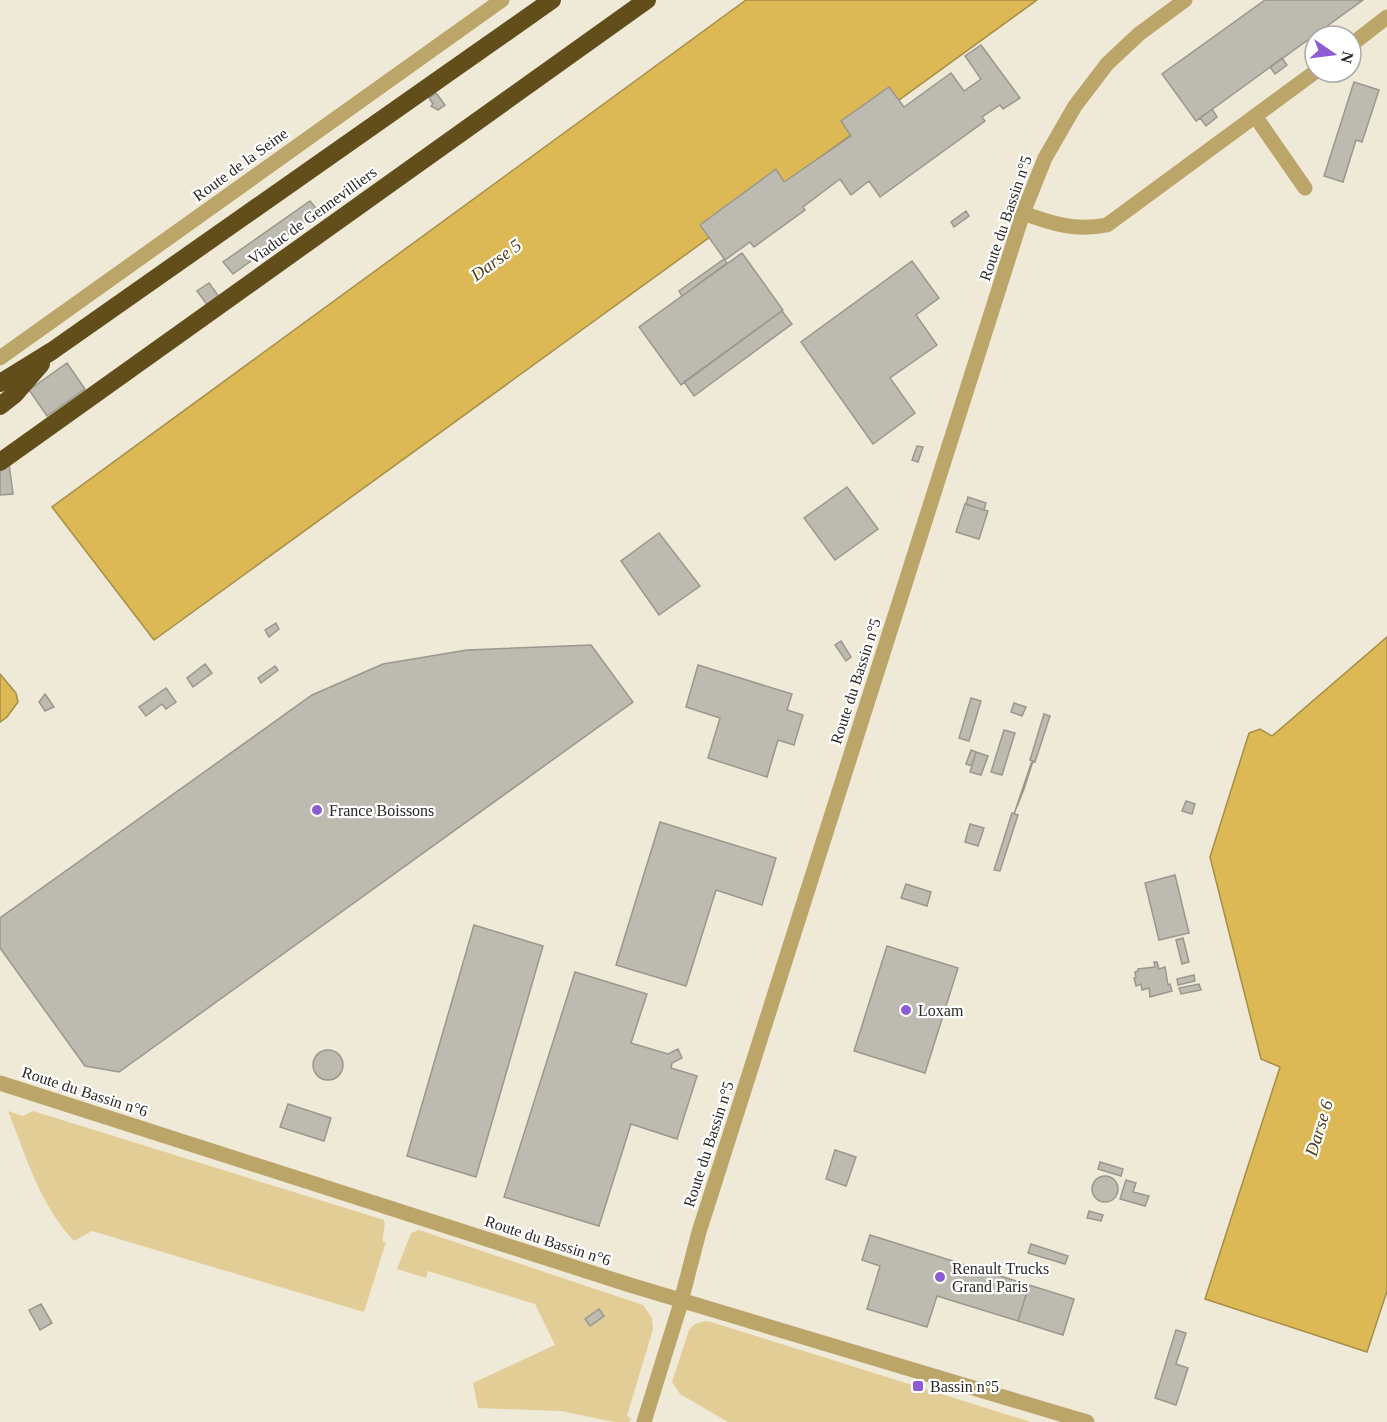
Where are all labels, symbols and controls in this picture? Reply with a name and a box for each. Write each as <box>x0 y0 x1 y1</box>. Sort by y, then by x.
north arrow <box>1303 24 1363 84</box>
text: N <box>1337 50 1357 66</box>
street label: Route de la Seine <box>190 124 291 204</box>
street label: Route du Bassin n°5 <box>976 153 1035 283</box>
street label: Viaduc de Gennevilliers <box>245 163 380 268</box>
water label: Darse 5 <box>466 235 525 286</box>
street label: Route du Bassin n°5 <box>827 616 884 746</box>
place label: France Boissons <box>329 802 434 819</box>
marker: France Boissons <box>310 803 324 817</box>
place label: Loxam <box>918 1002 964 1019</box>
marker: Loxam <box>899 1003 913 1017</box>
street label: Route du Bassin n°6 <box>20 1063 150 1120</box>
street label: Route du Bassin n°5 <box>680 1079 737 1209</box>
water label: Darse 6 <box>1301 1098 1337 1159</box>
street label: Route du Bassin n°6 <box>483 1212 613 1269</box>
place label: Renault Trucks Grand Paris <box>952 1260 1049 1295</box>
marker: Renault Trucks Grand Paris <box>933 1270 947 1284</box>
place label: Bassin n°5 <box>930 1378 999 1395</box>
marker: Bassin n°5 <box>911 1379 925 1393</box>

